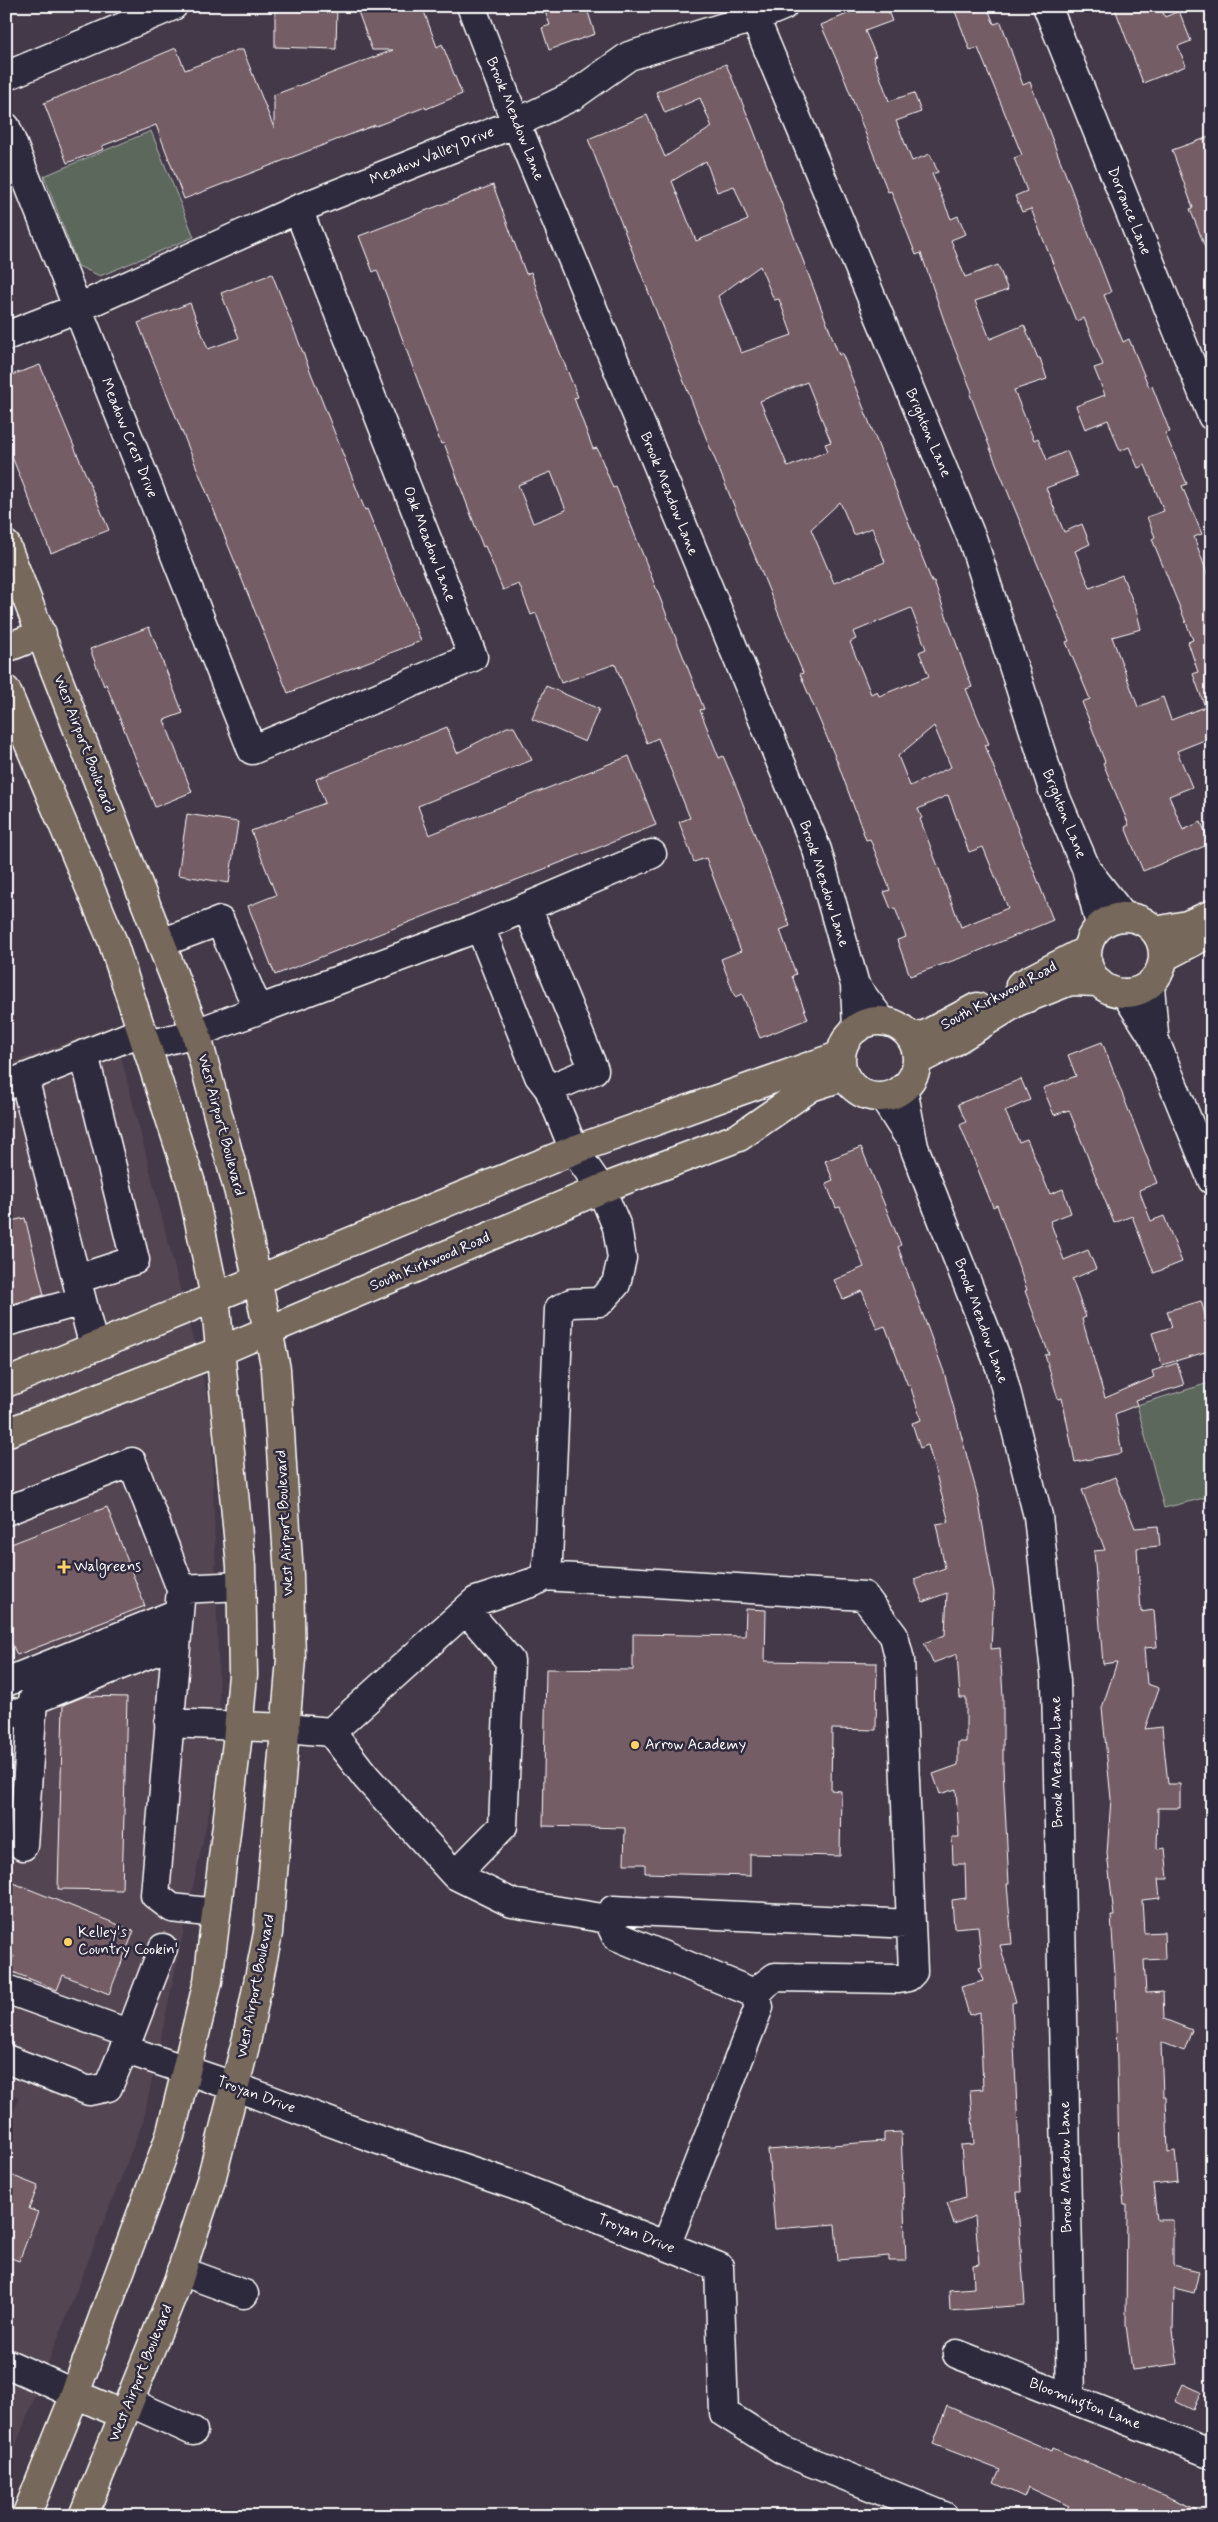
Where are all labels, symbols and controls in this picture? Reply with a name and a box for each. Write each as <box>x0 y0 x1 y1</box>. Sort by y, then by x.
street label: Brook Meadow Lane <box>481 54 549 184</box>
street label: Meadow Valley Drive <box>367 122 497 190</box>
street label: Dorrance Lane <box>1102 164 1156 258</box>
street label: Meadow Crest Drive <box>96 375 162 501</box>
street label: Brighton Lane <box>899 386 956 481</box>
street label: Brook Meadow Lane <box>635 429 703 559</box>
street label: Oak Meadow Lane <box>398 483 460 605</box>
street label: West Airport Boulevard <box>48 672 120 816</box>
street label: Brighton Lane <box>1036 766 1091 862</box>
street label: Brook Meadow Lane <box>794 818 854 950</box>
street label: South Kirkwood Road <box>938 957 1061 1035</box>
street label: West Airport Boulevard <box>192 1052 250 1198</box>
street label: South Kirkwood Road <box>367 1228 493 1296</box>
street label: Brook Meadow Lane <box>949 1256 1013 1386</box>
street label: West Airport Boulevard <box>271 1449 299 1597</box>
place label: Walgreens <box>74 1557 141 1578</box>
marker: Walgreens <box>58 1561 70 1573</box>
street label: Brook Meadow Lane <box>1046 1696 1068 1828</box>
place label: Arrow Academy <box>645 1735 746 1755</box>
marker: Arrow Academy <box>629 1739 641 1751</box>
street label: West Airport Boulevard <box>232 1912 280 2060</box>
place label: Kelley's Country Cookin' <box>78 1923 178 1960</box>
marker: Kelley's Country Cookin' <box>62 1936 74 1948</box>
street label: Troyan Drive <box>214 2072 298 2119</box>
street label: Brook Meadow Lane <box>1055 2101 1077 2233</box>
street label: Troyan Drive <box>594 2209 678 2259</box>
street label: West Airport Boulevard <box>104 2301 178 2445</box>
street label: Bloomington Lane <box>1026 2373 1144 2435</box>

